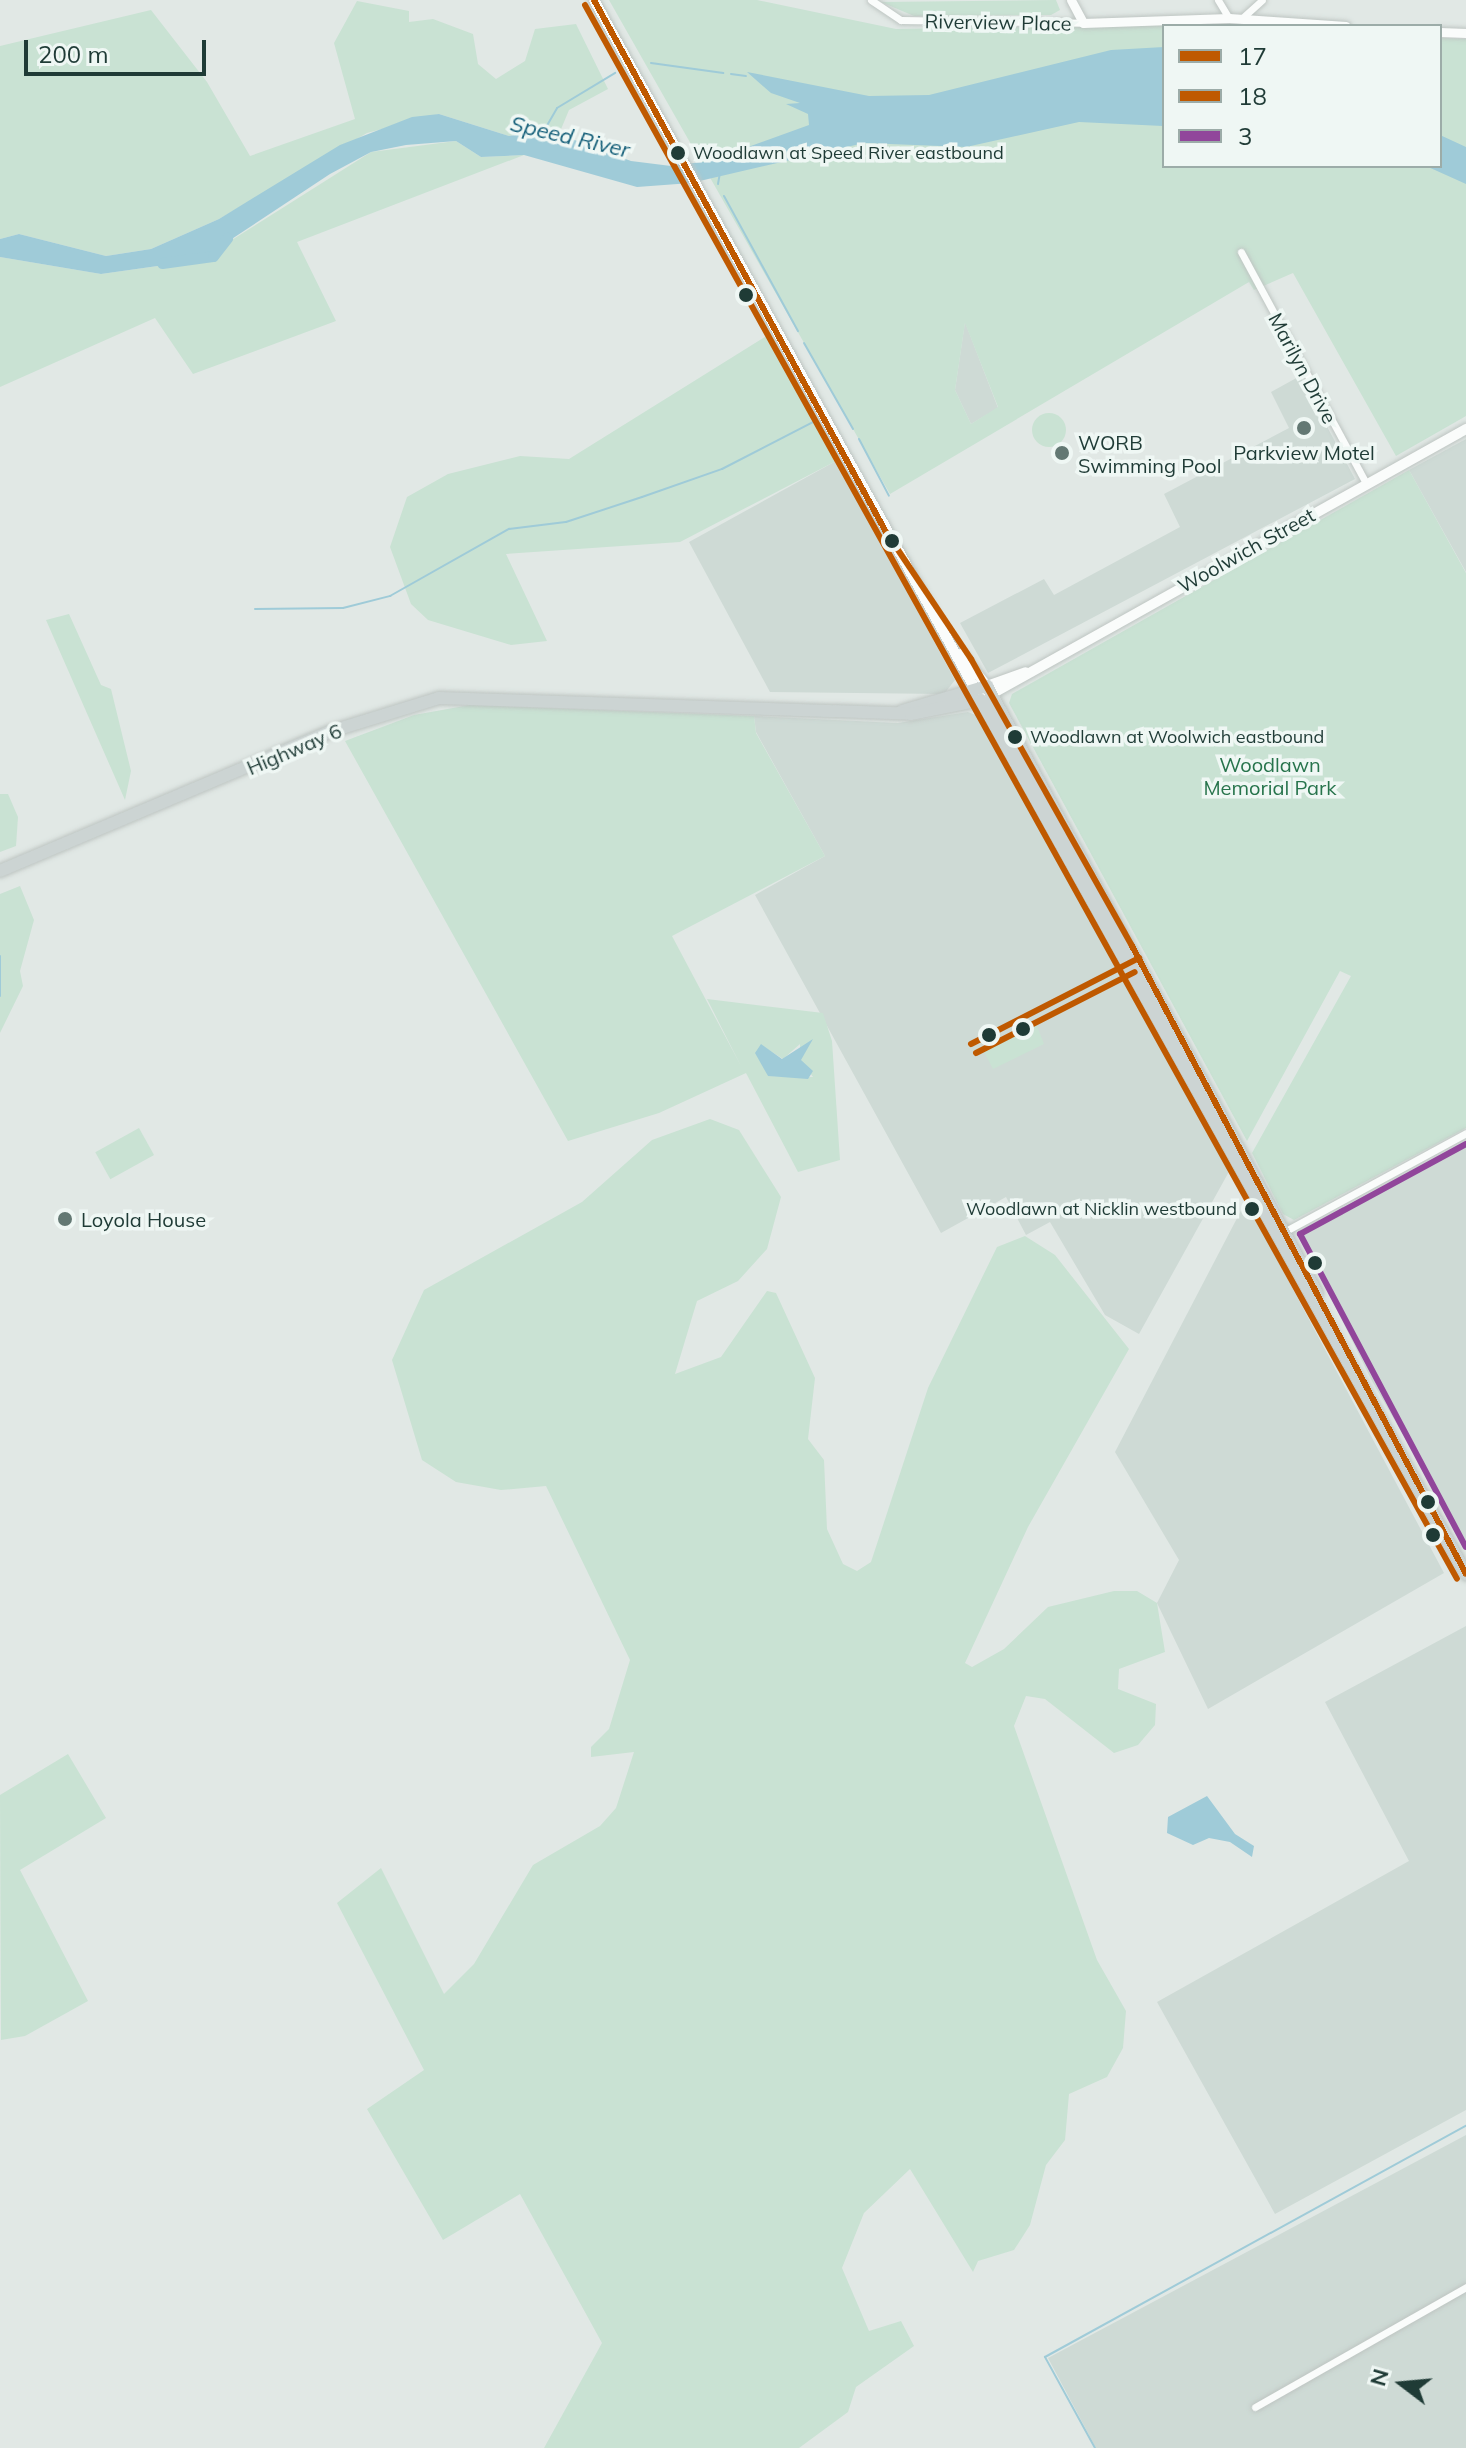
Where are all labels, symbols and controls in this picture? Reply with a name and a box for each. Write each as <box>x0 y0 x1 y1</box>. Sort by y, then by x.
street label: Riverview Place <box>924 9 1072 35</box>
scale bar <box>28 24 210 74</box>
legend <box>1162 24 1442 168</box>
text: 200 m <box>38 39 109 69</box>
text: 17 <box>1238 41 1267 71</box>
text: 18 <box>1238 81 1267 111</box>
water label: Speed River <box>508 110 632 164</box>
text: 3 <box>1238 121 1252 151</box>
place label: Woodlawn at Speed River eastbound <box>693 142 1004 164</box>
marker: Woodlawn at Speed River eastbound <box>670 145 686 161</box>
unlabelled marker <box>738 287 754 303</box>
street label: Marilyn Drive <box>1264 309 1342 427</box>
marker: Parkview Motel <box>1295 419 1313 437</box>
place label: WORB Swimming Pool <box>1078 430 1222 477</box>
place label: Parkview Motel <box>1233 440 1375 464</box>
marker: WORB Swimming Pool <box>1053 444 1071 462</box>
street label: Woolwich Street <box>1173 502 1319 598</box>
unlabelled marker <box>884 533 900 549</box>
street label: Highway 6 <box>243 718 345 780</box>
place label: Woodlawn at Woolwich eastbound <box>1030 726 1324 748</box>
marker: Woodlawn at Woolwich eastbound <box>1007 729 1023 745</box>
park label: Woodlawn Memorial Park <box>1203 752 1337 799</box>
unlabelled marker <box>1015 1021 1031 1037</box>
unlabelled marker <box>981 1027 997 1043</box>
place label: Woodlawn at Nicklin westbound <box>966 1198 1237 1220</box>
marker: Woodlawn at Nicklin westbound <box>1244 1201 1260 1217</box>
place label: Loyola House <box>81 1207 206 1231</box>
marker: Loyola House <box>56 1210 74 1228</box>
unlabelled marker <box>1307 1255 1323 1271</box>
unlabelled marker <box>1420 1494 1436 1510</box>
unlabelled marker <box>1425 1527 1441 1543</box>
north arrow <box>1362 2344 1442 2424</box>
text: N <box>1363 2366 1395 2389</box>

